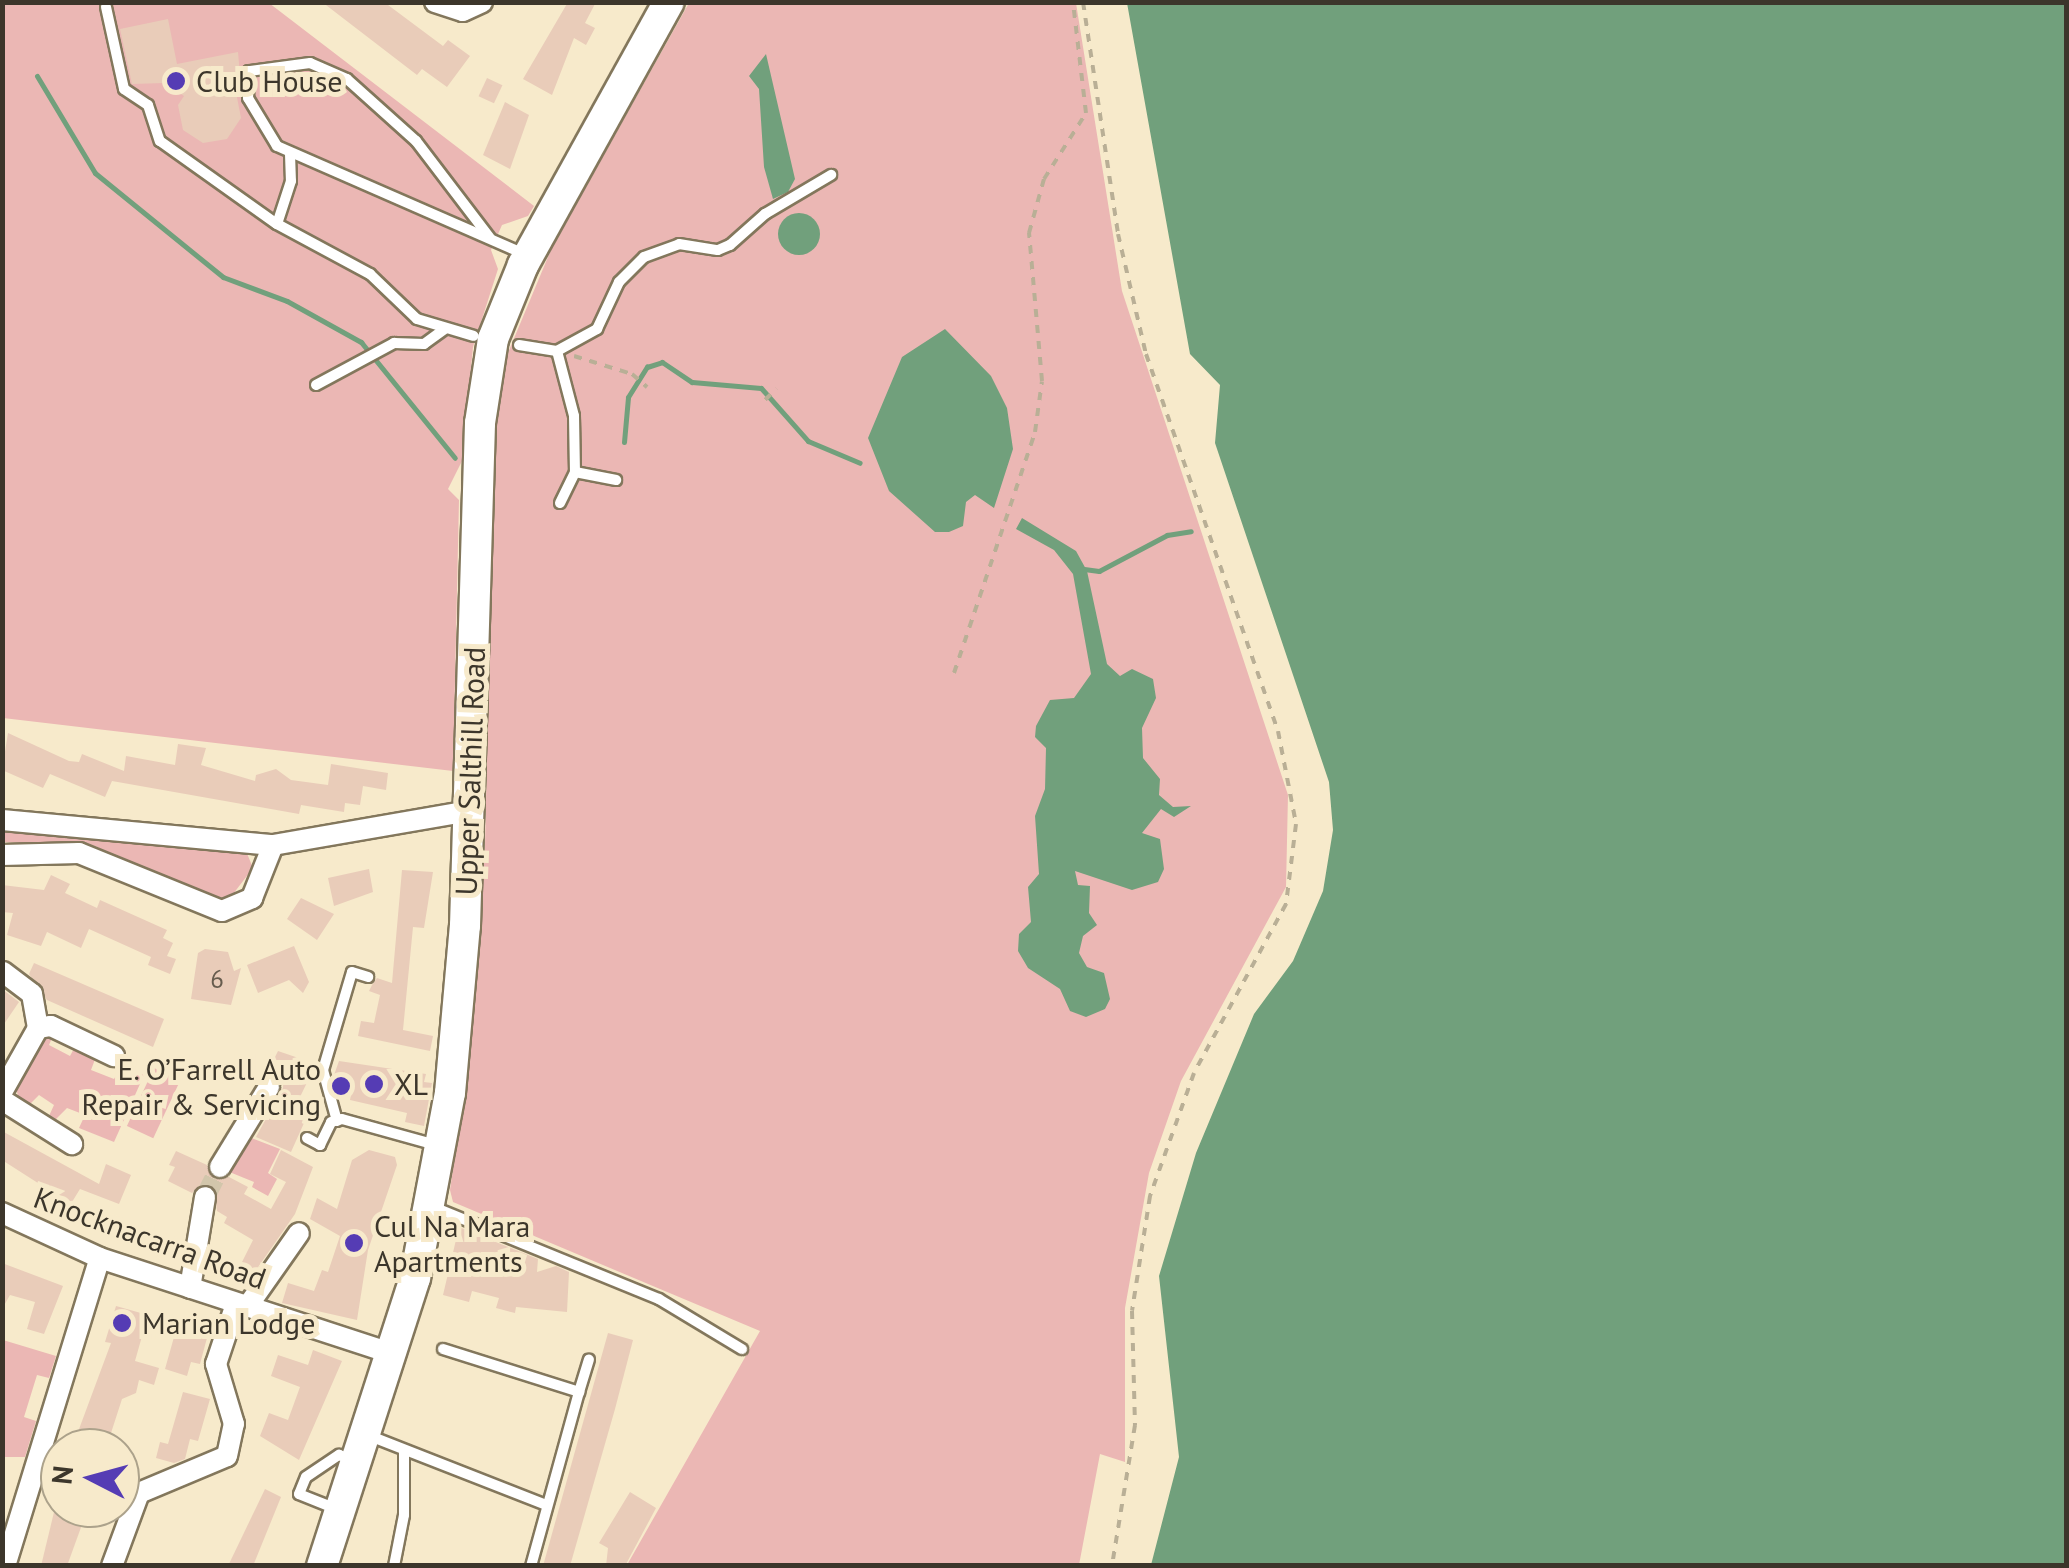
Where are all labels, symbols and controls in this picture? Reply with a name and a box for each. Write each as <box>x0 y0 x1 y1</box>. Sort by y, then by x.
place label: Club House <box>196 63 343 99</box>
marker: Club House <box>165 70 187 92</box>
street label: Upper Salthill Road <box>448 646 492 896</box>
house number: 6 <box>210 964 224 994</box>
place label: E. O’Farrell Auto Repair & Servicing <box>82 1051 321 1122</box>
place label: XL <box>394 1066 428 1102</box>
marker: XL <box>363 1073 385 1095</box>
marker: E. O’Farrell Auto Repair & Servicing <box>330 1075 352 1097</box>
street label: Knocknacarra Road <box>29 1179 271 1297</box>
place label: Cul Na Mara Apartments <box>374 1208 530 1278</box>
marker: Cul Na Mara Apartments <box>343 1232 365 1254</box>
place label: Marian Lodge <box>142 1305 315 1341</box>
marker: Marian Lodge <box>111 1312 133 1334</box>
north arrow <box>40 1428 140 1528</box>
text: N <box>42 1464 81 1486</box>

